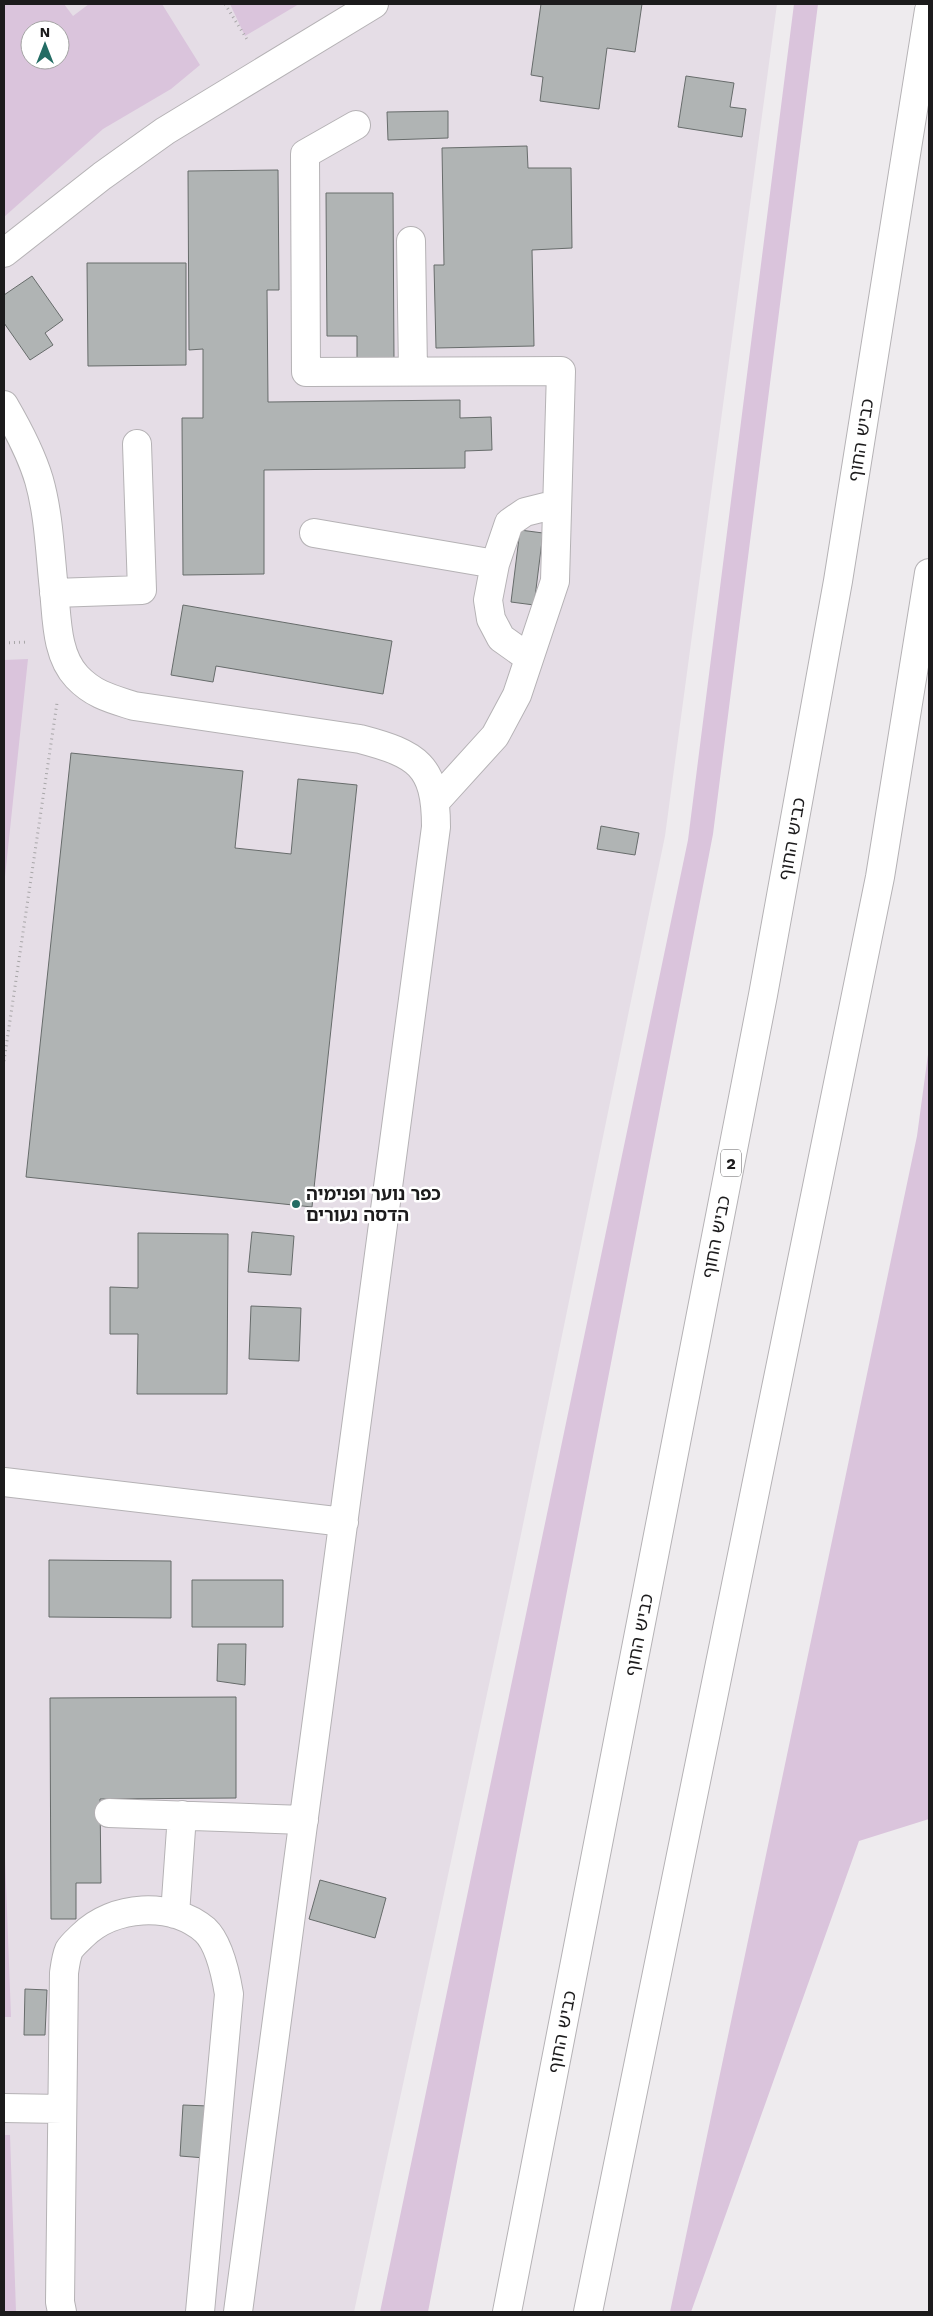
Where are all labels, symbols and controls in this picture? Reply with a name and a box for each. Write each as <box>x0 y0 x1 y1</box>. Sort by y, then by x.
north arrow <box>20 20 70 70</box>
text: N <box>40 24 50 40</box>
street label: כביש החוף <box>844 397 877 483</box>
street label: כביש החוף <box>774 796 809 882</box>
road number: 2 <box>721 1150 741 1176</box>
place label: כפר נוער ופנימיה הדסה נעורים <box>306 1183 441 1225</box>
street label: כביש החוף <box>697 1194 734 1280</box>
marker: כפר נוער ופנימיה הדסה נעורים <box>290 1198 302 1210</box>
street label: כביש החוף <box>620 1592 657 1678</box>
street label: כביש החוף <box>543 1989 580 2075</box>

